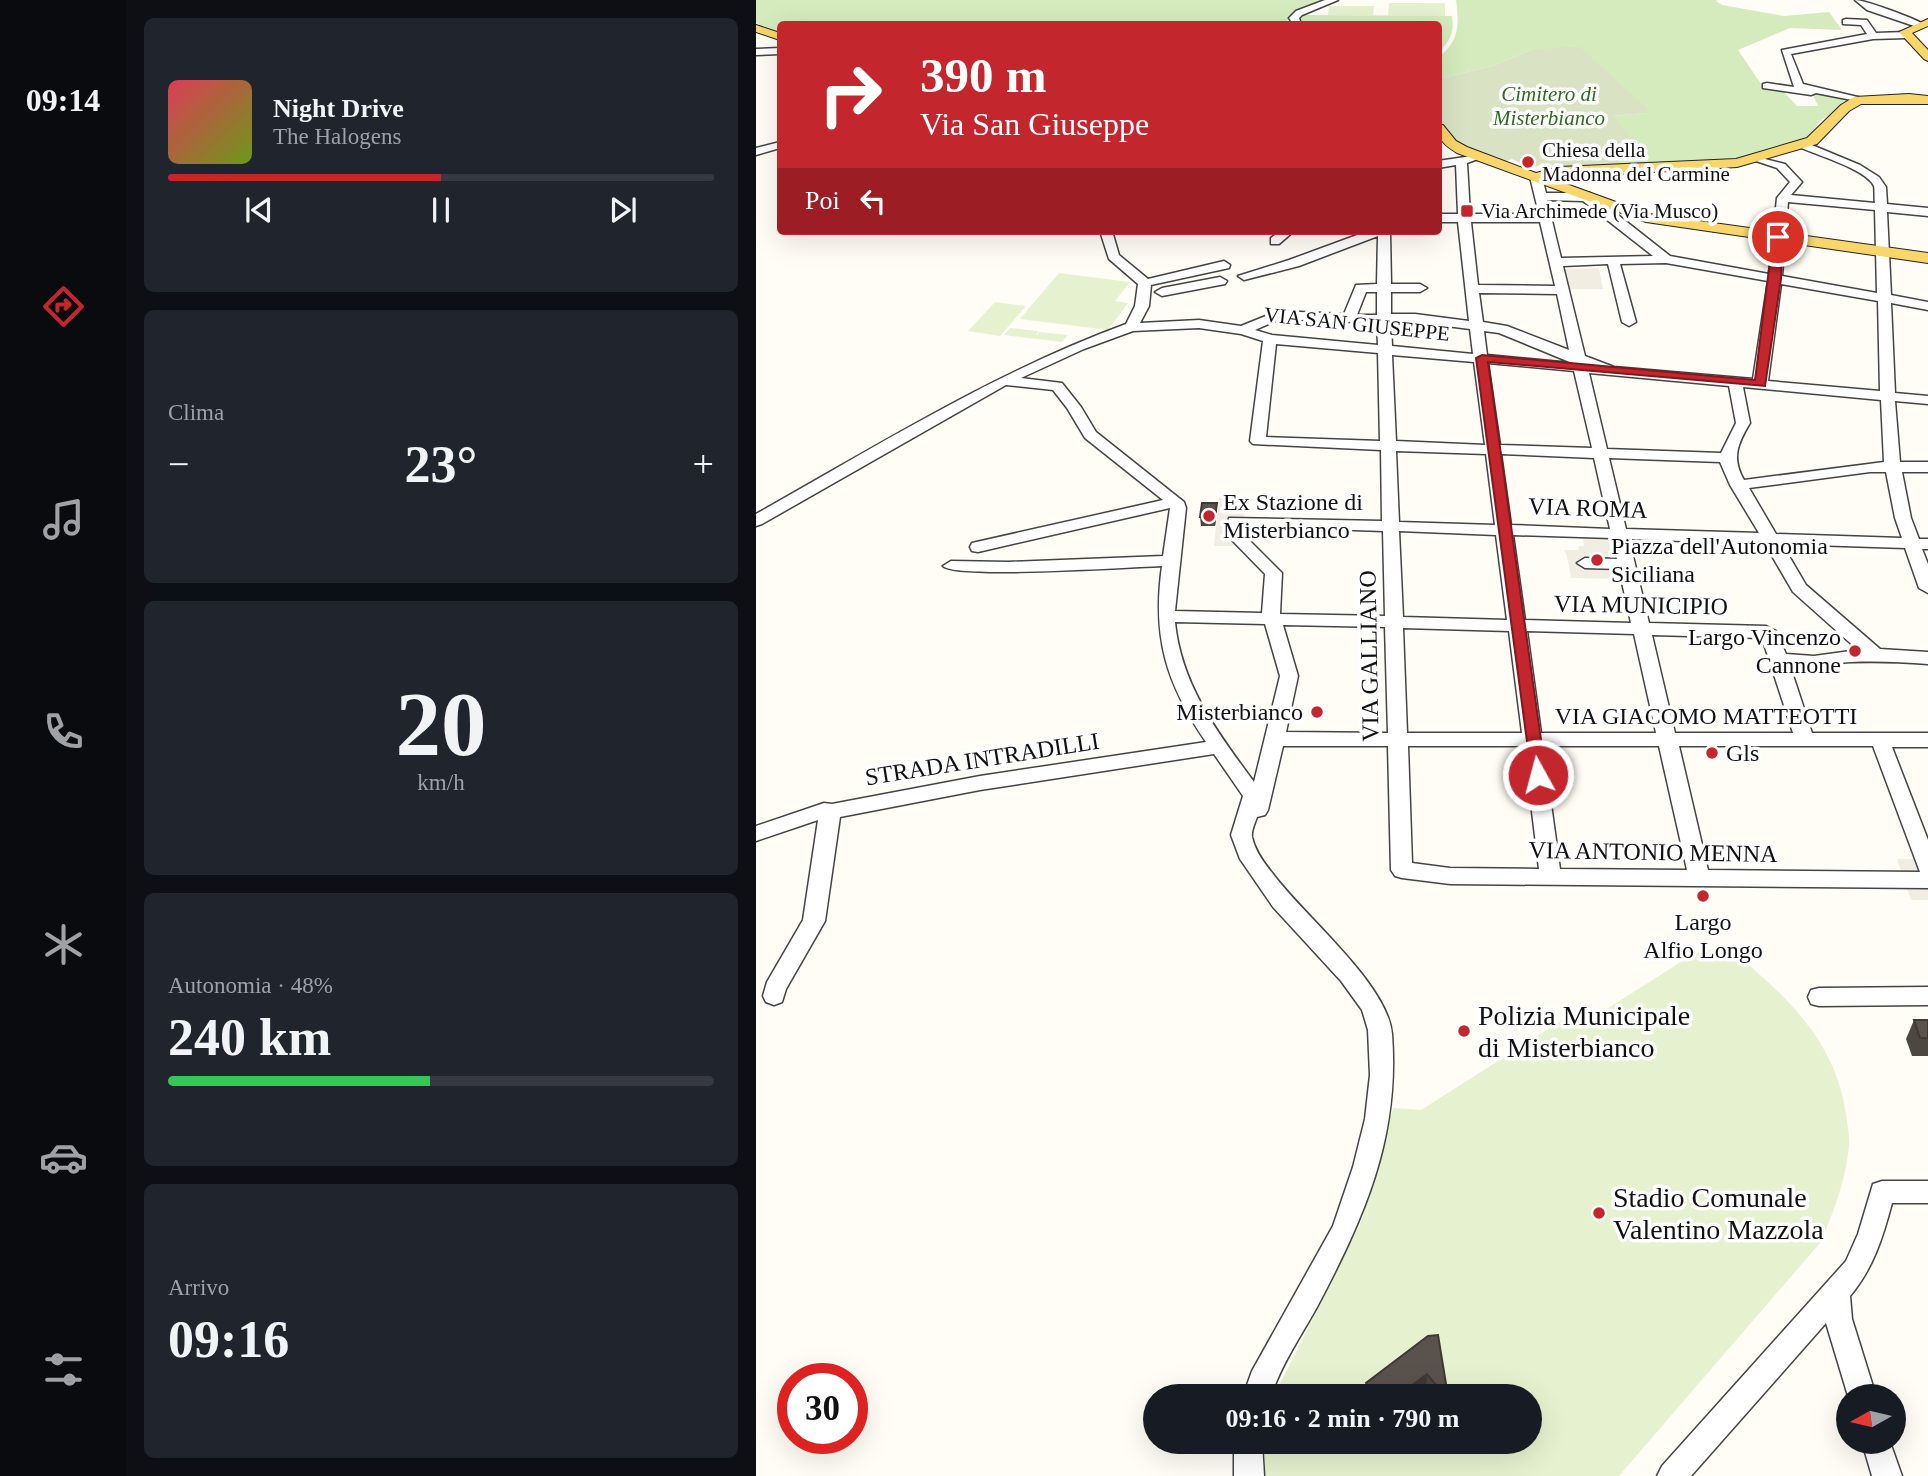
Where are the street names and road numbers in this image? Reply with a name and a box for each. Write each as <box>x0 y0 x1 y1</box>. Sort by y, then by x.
street label: VIA SAN GIUSEPPE <box>1263 302 1451 346</box>
street label: VIA ROMA <box>1528 493 1649 523</box>
street label: VIA GALLIANO <box>1355 570 1383 742</box>
street label: VIA MUNICIPIO <box>1554 590 1728 620</box>
street label: VIA GIACOMO MATTEOTTI <box>1555 703 1857 729</box>
street label: STRADA INTRADILLI <box>863 728 1101 790</box>
street label: VIA ANTONIO MENNA <box>1528 837 1778 867</box>

